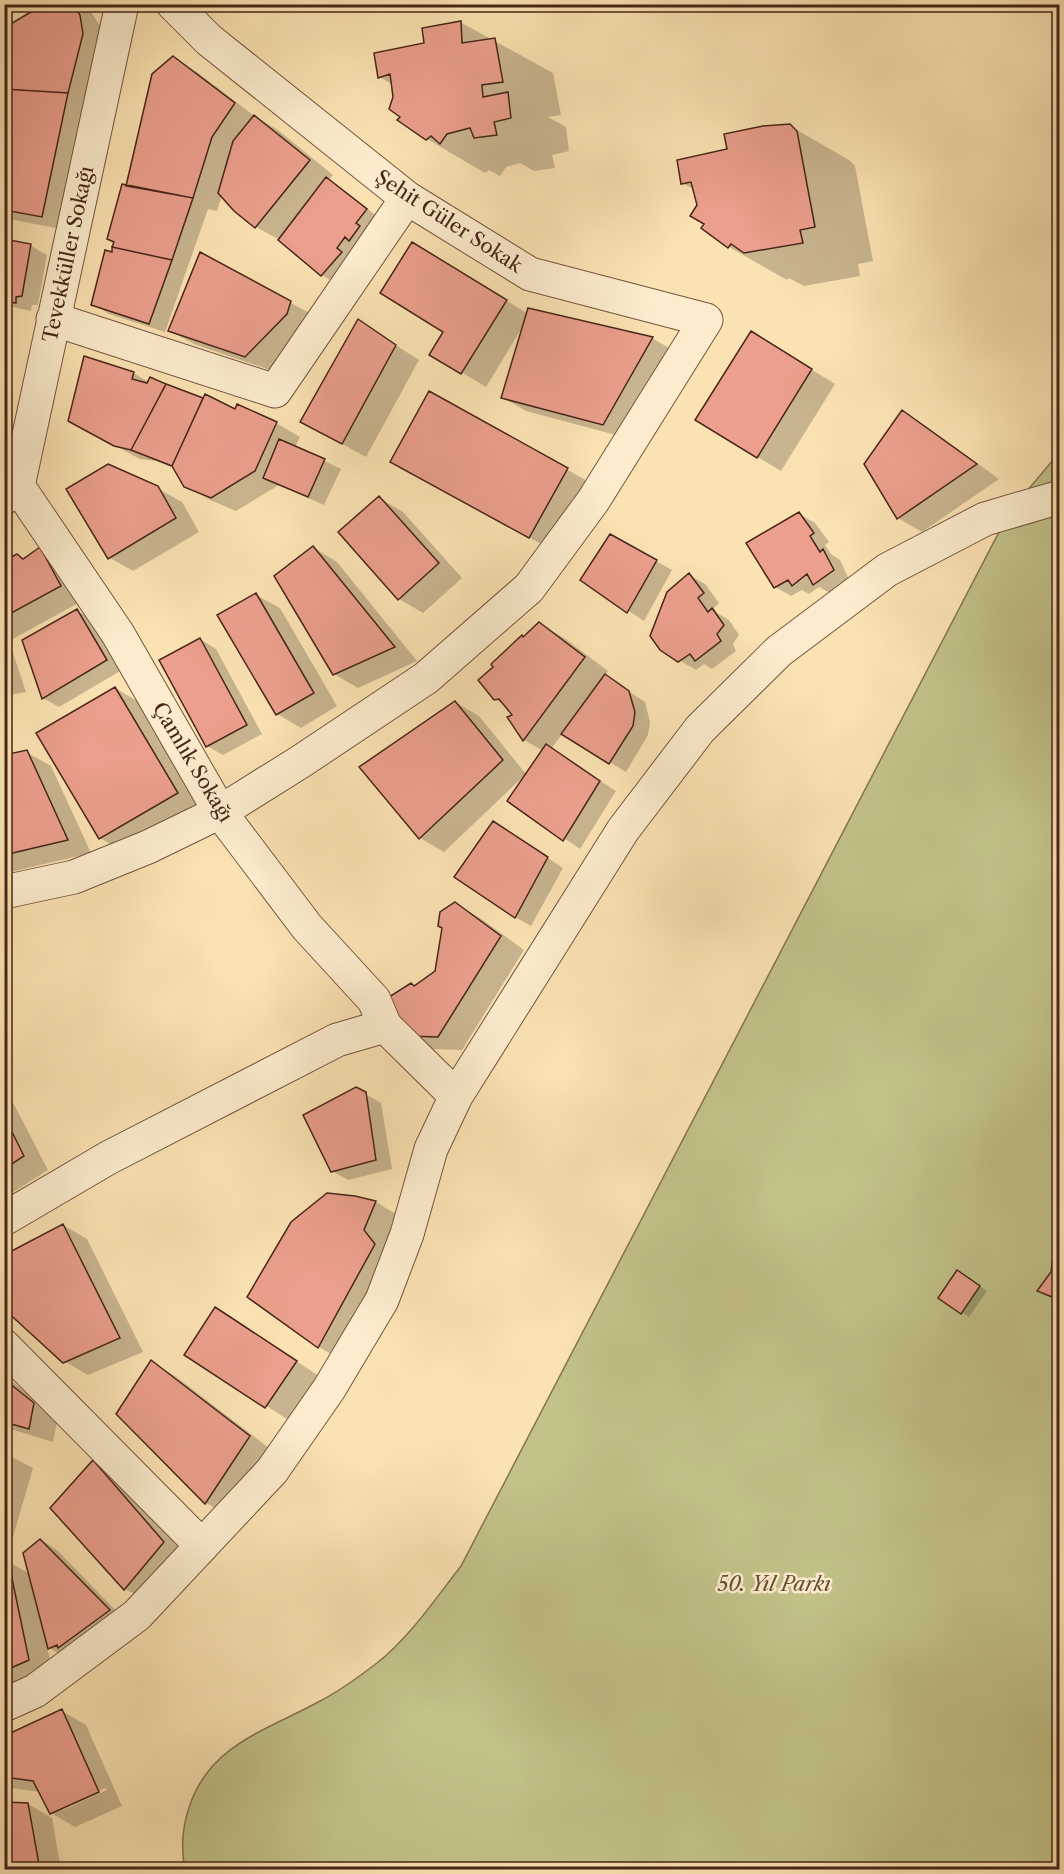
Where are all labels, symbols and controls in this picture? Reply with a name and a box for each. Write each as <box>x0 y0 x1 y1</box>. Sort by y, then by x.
street label: Tevekküller Sokağı <box>38 164 98 344</box>
street label: Şehit Güler Sokak <box>371 165 528 278</box>
street label: Çamlık Sokağı <box>148 698 238 826</box>
park label: 50. Yıl Parkı <box>717 1572 831 1596</box>

